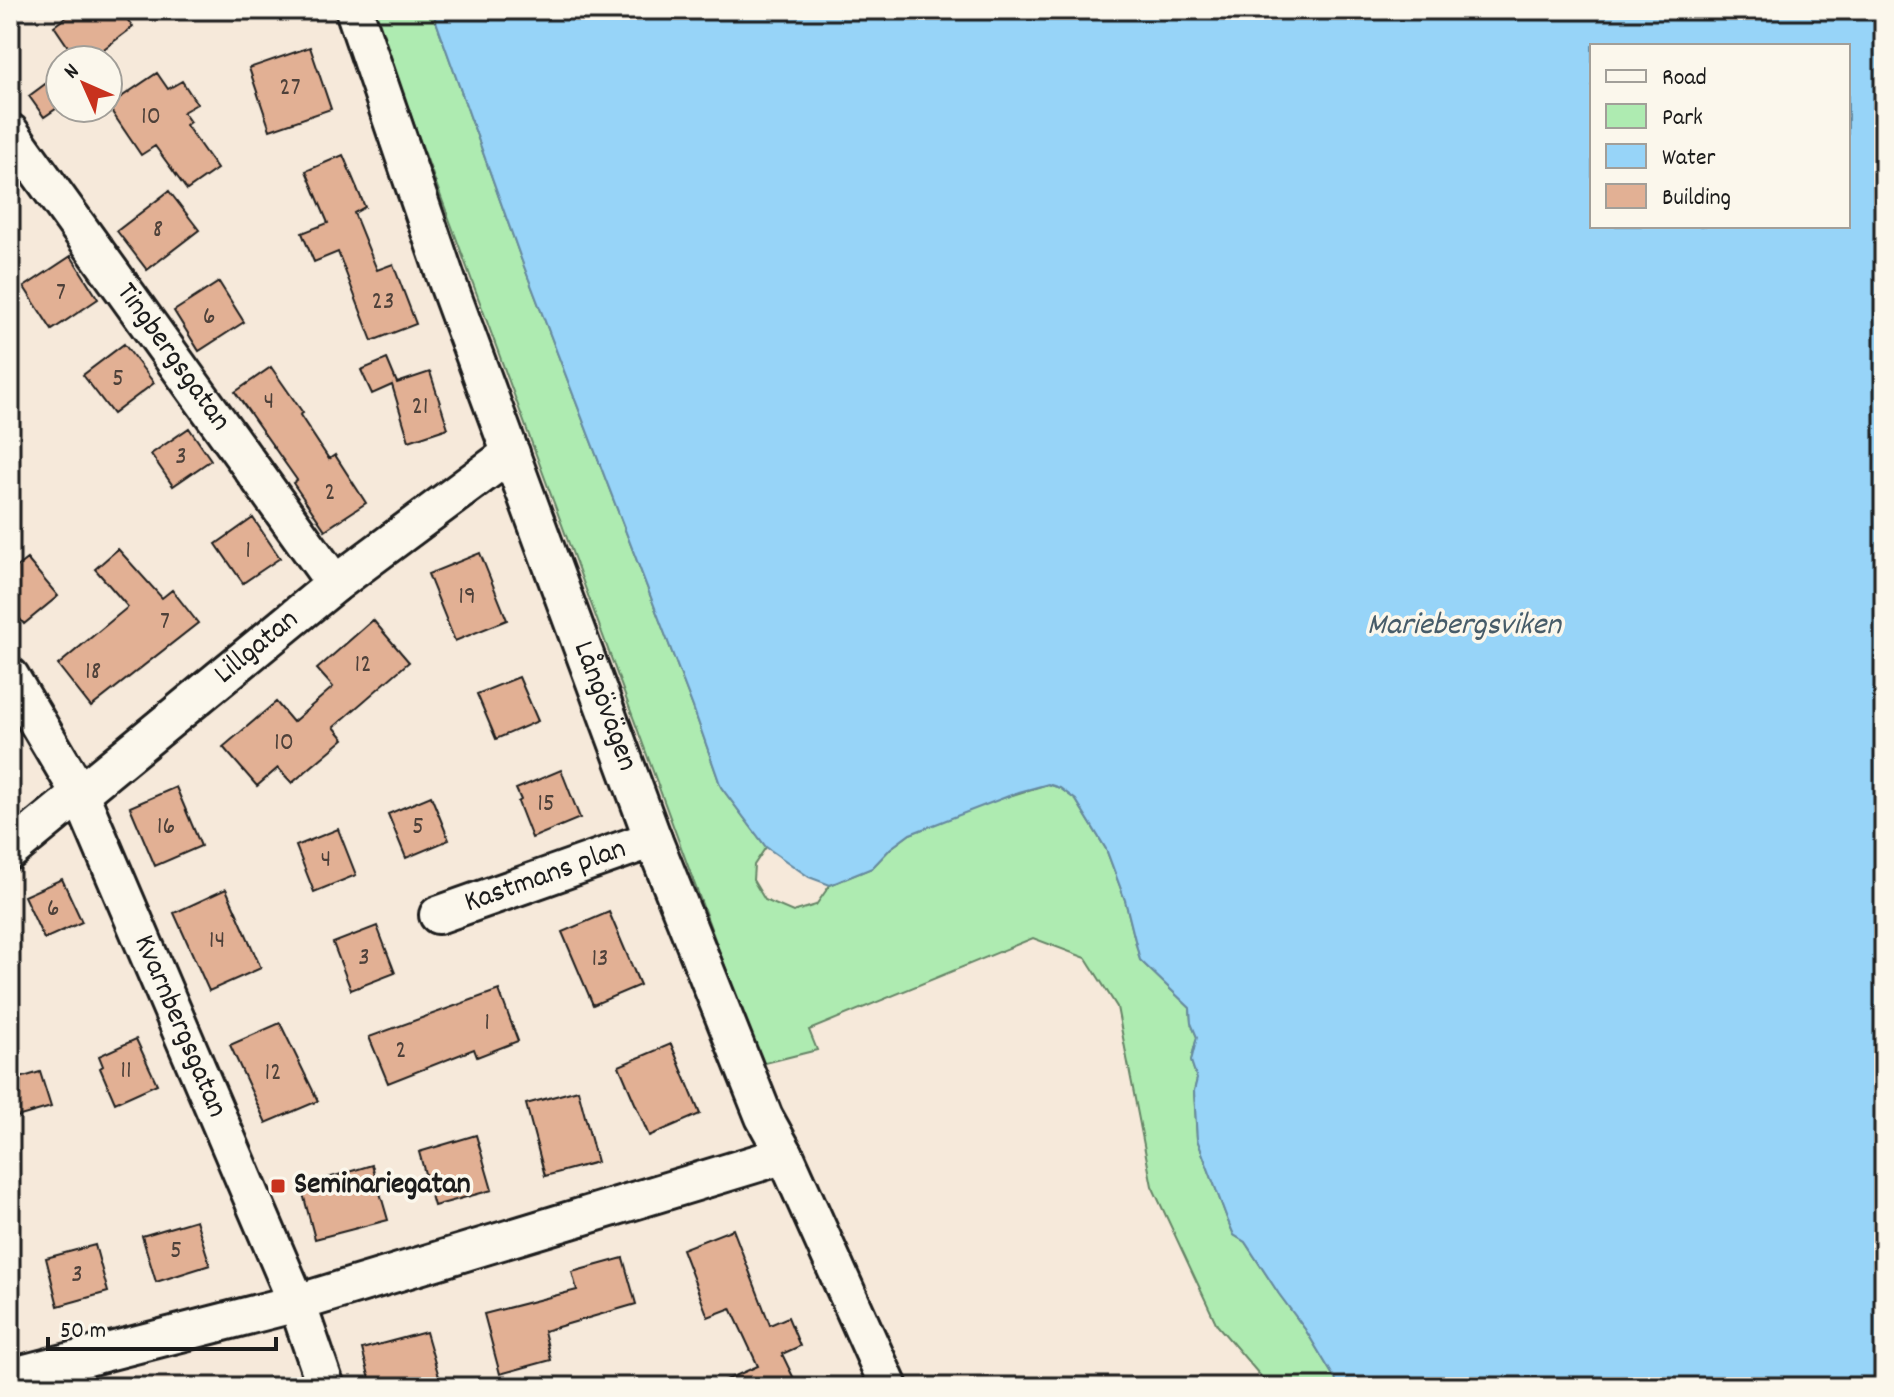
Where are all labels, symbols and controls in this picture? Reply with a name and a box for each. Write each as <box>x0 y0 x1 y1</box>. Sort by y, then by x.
north arrow <box>44 44 124 124</box>
legend <box>1590 44 1850 228</box>
text: N <box>58 57 87 87</box>
text: Road <box>1662 62 1707 96</box>
house number: 27 <box>279 70 301 107</box>
house number: 10 <box>141 99 161 136</box>
text: Park <box>1662 102 1703 136</box>
text: Water <box>1662 142 1715 176</box>
text: Building <box>1662 182 1731 216</box>
house number: 8 <box>153 212 163 249</box>
house number: 7 <box>56 275 66 312</box>
street label: Tingbergsgatan <box>104 275 241 441</box>
house number: 23 <box>372 284 394 321</box>
house number: 6 <box>203 299 215 336</box>
house number: 5 <box>112 361 124 398</box>
house number: 4 <box>264 384 274 421</box>
house number: 21 <box>411 389 429 426</box>
house number: 3 <box>175 439 187 476</box>
house number: 2 <box>324 475 336 512</box>
house number: 1 <box>245 533 251 570</box>
house number: 19 <box>458 579 476 616</box>
street label: Lillgatan <box>206 600 309 696</box>
house number: 7 <box>160 604 170 641</box>
water label: Mariebergsviken <box>1367 604 1562 650</box>
street label: Långövägen <box>560 635 648 777</box>
house number: 12 <box>354 647 372 684</box>
house number: 18 <box>85 654 101 691</box>
house number: 10 <box>274 725 294 762</box>
house number: 15 <box>537 786 555 823</box>
house number: 16 <box>157 809 175 846</box>
house number: 5 <box>412 809 424 846</box>
street label: Kastmans plan <box>459 829 632 925</box>
house number: 4 <box>321 842 331 879</box>
house number: 6 <box>47 891 59 928</box>
house number: 14 <box>209 923 225 960</box>
street label: Kvarnbergsgatan <box>121 928 237 1125</box>
house number: 3 <box>358 940 370 977</box>
house number: 13 <box>591 941 609 978</box>
house number: 1 <box>484 1005 490 1042</box>
house number: 2 <box>395 1033 407 1070</box>
house number: 11 <box>120 1053 132 1090</box>
house number: 12 <box>264 1055 282 1092</box>
place label: Seminariegatan <box>294 1165 471 1208</box>
marker: Seminariegatan <box>269 1177 287 1195</box>
house number: 5 <box>170 1233 182 1270</box>
house number: 3 <box>71 1257 83 1294</box>
scale bar <box>48 1301 276 1351</box>
text: 50 m <box>60 1315 106 1349</box>

